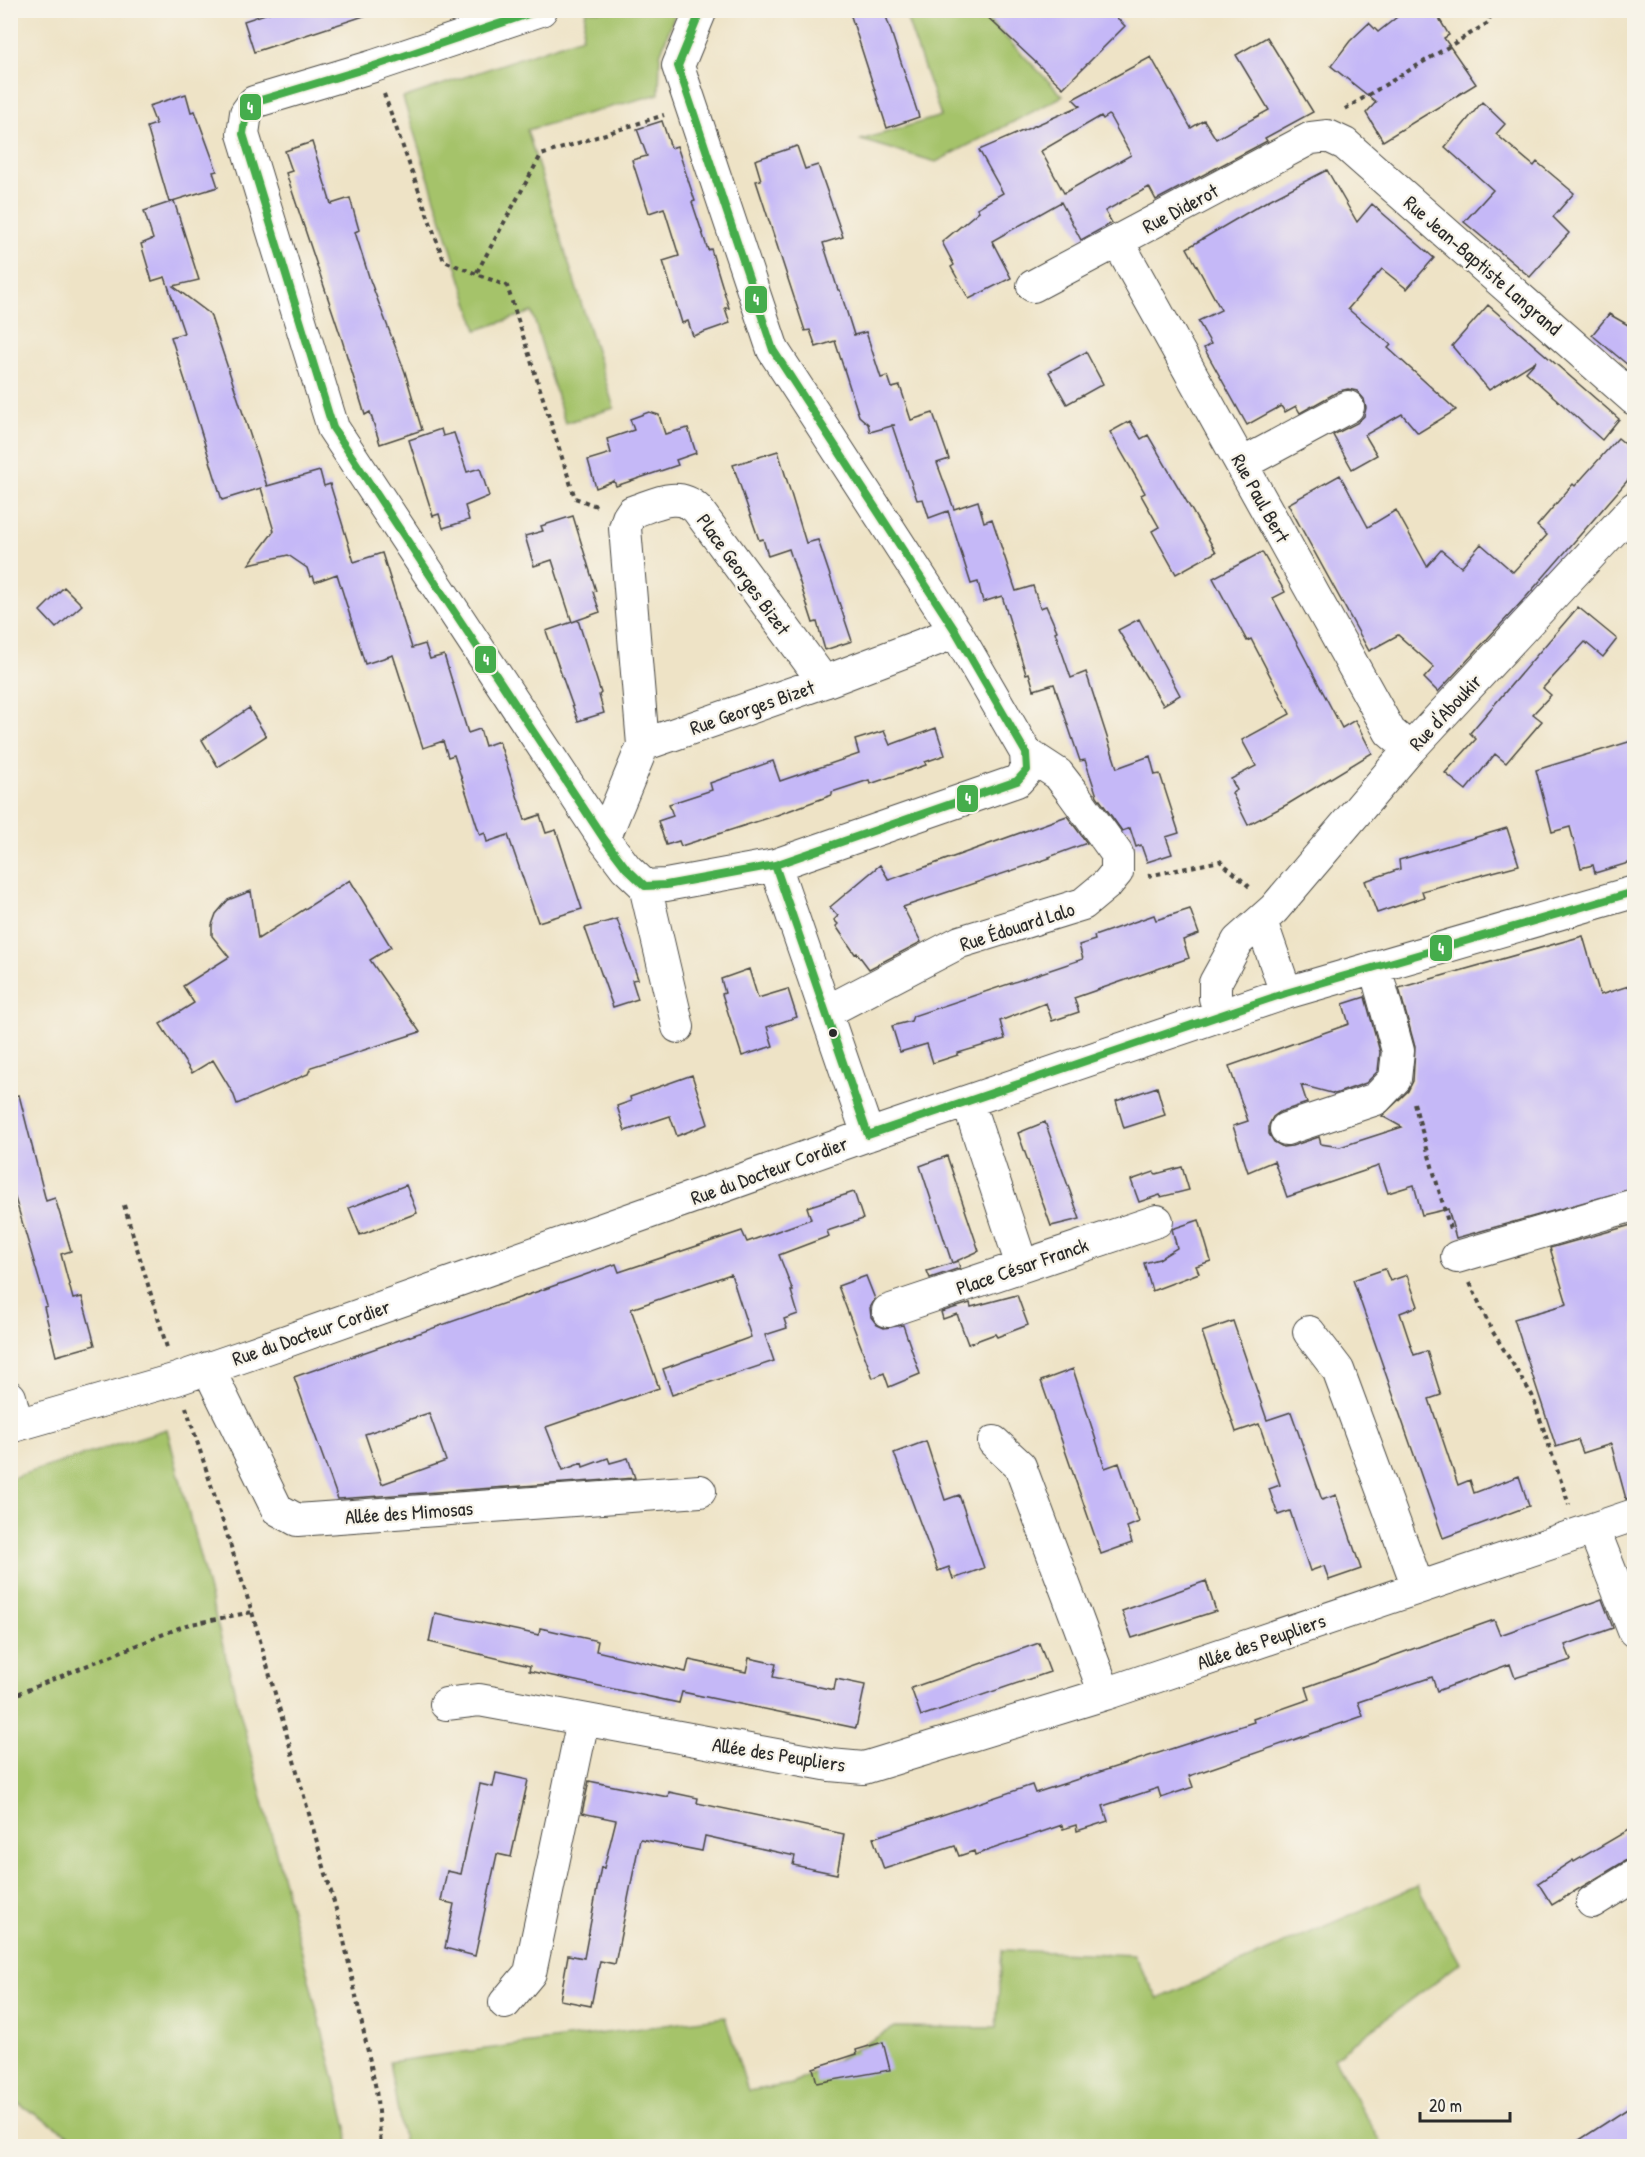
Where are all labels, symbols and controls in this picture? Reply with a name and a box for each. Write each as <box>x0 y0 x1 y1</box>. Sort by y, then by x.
line badge: 4 <box>239 93 262 121</box>
text: 4 <box>247 96 253 118</box>
street label: Rue Diderot <box>1137 176 1224 239</box>
street label: Rue Jean-Baptiste Langrand <box>1398 189 1568 341</box>
line badge: 4 <box>744 285 768 314</box>
text: 4 <box>753 288 759 310</box>
street label: Rue Paul Bert <box>1226 449 1297 548</box>
street label: Place Georges Bizet <box>691 508 798 641</box>
line badge: 4 <box>474 645 497 674</box>
text: 4 <box>483 648 489 670</box>
street label: Rue d'Aboukir <box>1403 668 1488 756</box>
street label: Rue Georges Bizet <box>686 673 819 741</box>
line badge: 4 <box>956 784 979 813</box>
text: 4 <box>965 787 971 809</box>
street label: Rue Édouard Lalo <box>956 895 1078 957</box>
line badge: 4 <box>1429 934 1453 962</box>
text: 4 <box>1438 937 1444 959</box>
unlabelled marker <box>827 1027 839 1039</box>
street label: Rue du Docteur Cordier <box>687 1129 851 1211</box>
street label: Place César Franck <box>952 1231 1092 1301</box>
street label: Rue du Docteur Cordier <box>229 1292 394 1372</box>
street label: Allée des Mimosas <box>344 1494 474 1530</box>
street label: Allée des Peupliers <box>1193 1606 1329 1676</box>
street label: Allée des Peupliers <box>711 1730 848 1778</box>
scale bar <box>1420 2085 1510 2123</box>
text: 20 m <box>1429 2093 1462 2118</box>

